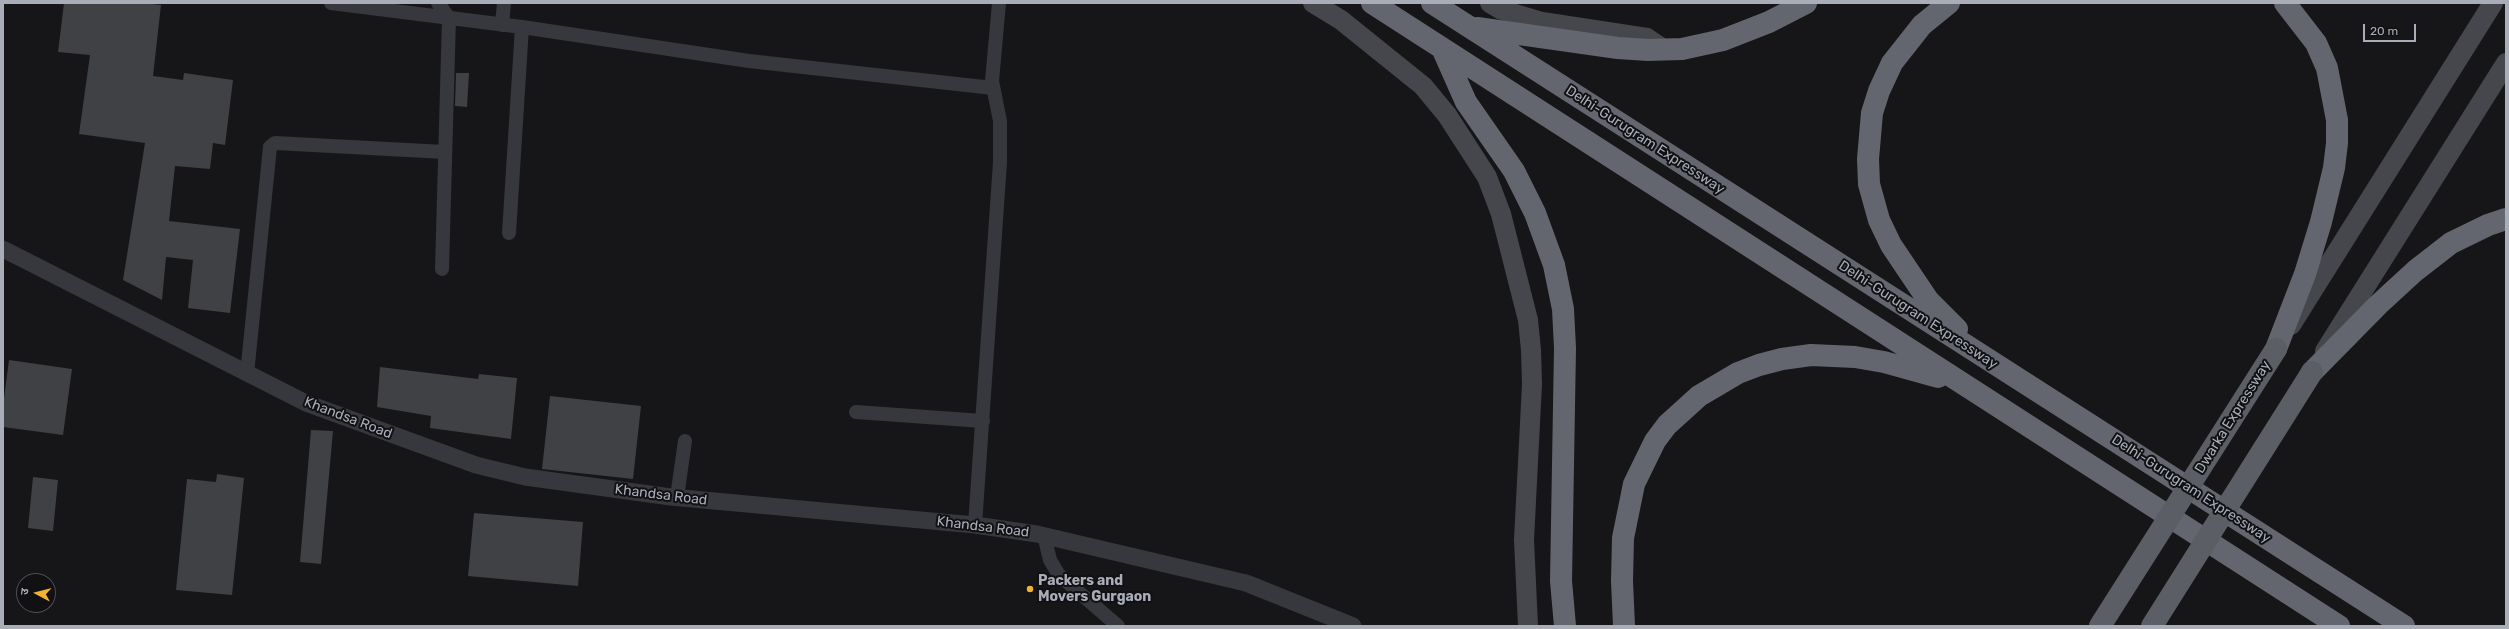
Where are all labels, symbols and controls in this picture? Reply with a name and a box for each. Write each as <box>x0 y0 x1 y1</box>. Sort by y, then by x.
scale bar <box>2365 16 2418 42</box>
text: 20 m <box>2370 24 2398 38</box>
street label: Delhi-Gurugram Expressway <box>1562 82 1728 198</box>
street label: Delhi-Gurugram Expressway <box>1835 257 2001 373</box>
street label: Dwarka Expressway <box>2191 358 2275 476</box>
street label: Khandsa Road <box>302 394 394 442</box>
street label: Delhi-Gurugram Expressway <box>2108 431 2274 547</box>
street label: Khandsa Road <box>614 481 708 509</box>
street label: Khandsa Road <box>936 513 1030 541</box>
north arrow <box>16 573 56 613</box>
place label: Packers and Movers Gurgaon <box>1038 573 1151 606</box>
marker: Packers and Movers Gurgaon <box>1025 584 1035 594</box>
text: उ <box>18 588 31 596</box>

